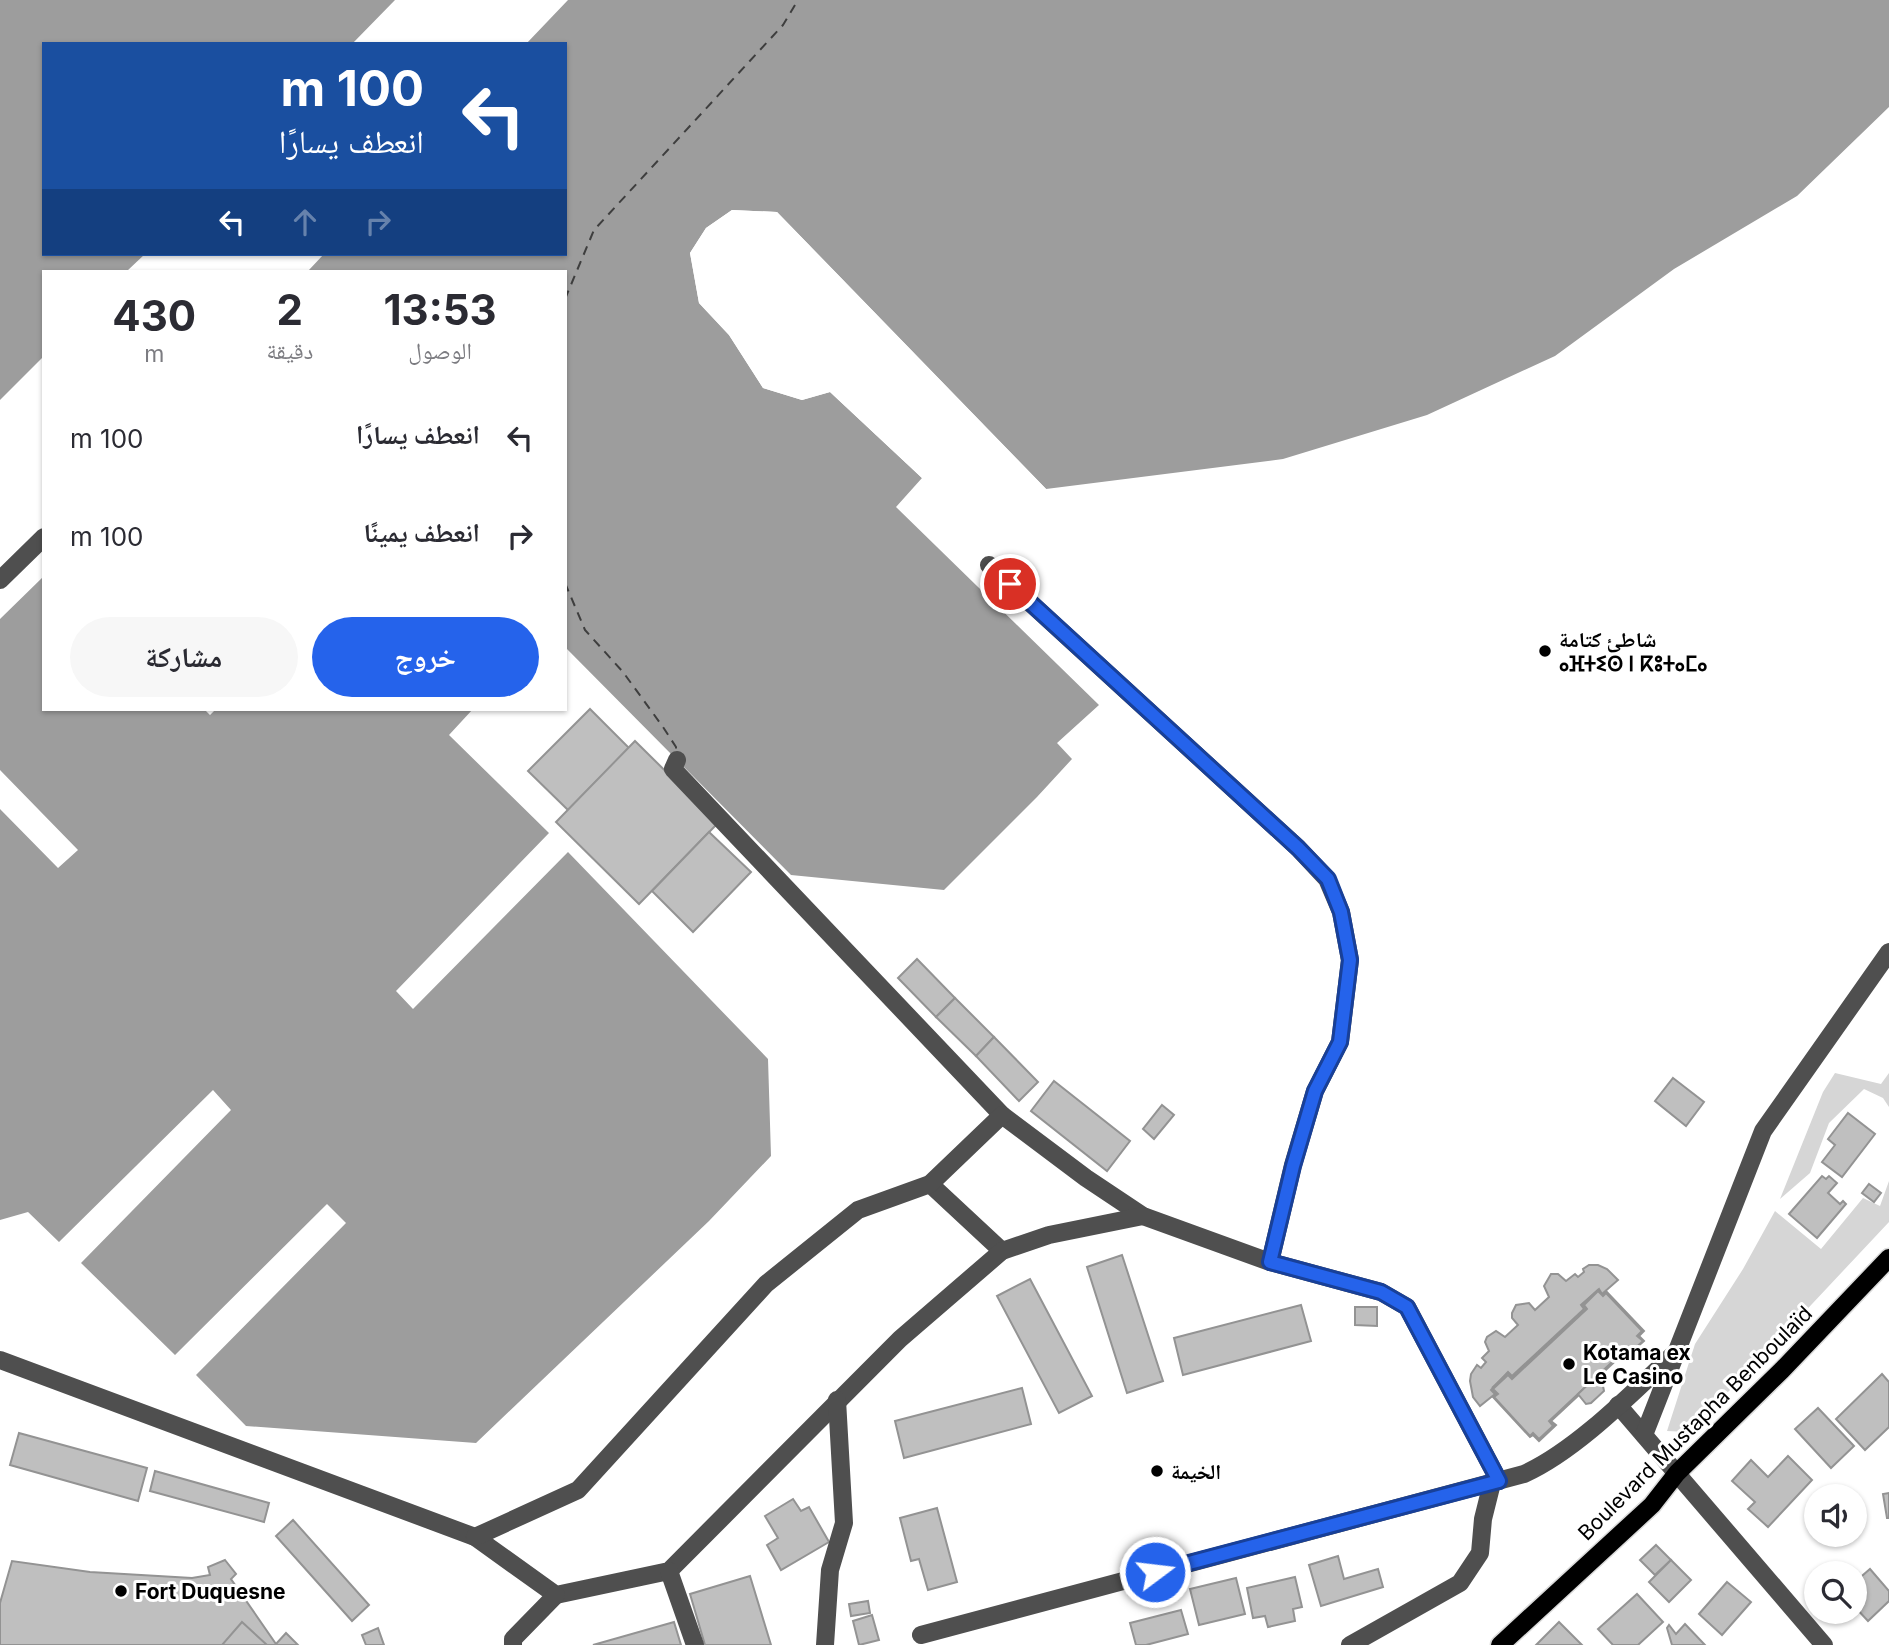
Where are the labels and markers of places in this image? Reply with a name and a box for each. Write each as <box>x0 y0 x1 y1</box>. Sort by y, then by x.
pin <box>980 554 1040 614</box>
place label: شاطئ كتامة ⴰⴼⵜⵉⵙ ⵏ ⴽⵓⵜⴰⵎⴰ <box>1559 627 1707 676</box>
marker: شاطئ كتامة ⴰⴼⵜⵉⵙ ⵏ ⴽⵓⵜⴰⵎⴰ <box>1537 643 1553 659</box>
place label: Kotama ex Le Casino <box>1583 1340 1691 1389</box>
marker: Kotama ex Le Casino <box>1561 1356 1577 1372</box>
place label: الخيمة <box>1171 1459 1221 1484</box>
marker: الخيمة <box>1149 1463 1165 1479</box>
place label: Fort Duquesne <box>135 1579 286 1604</box>
marker: Fort Duquesne <box>113 1583 129 1599</box>

